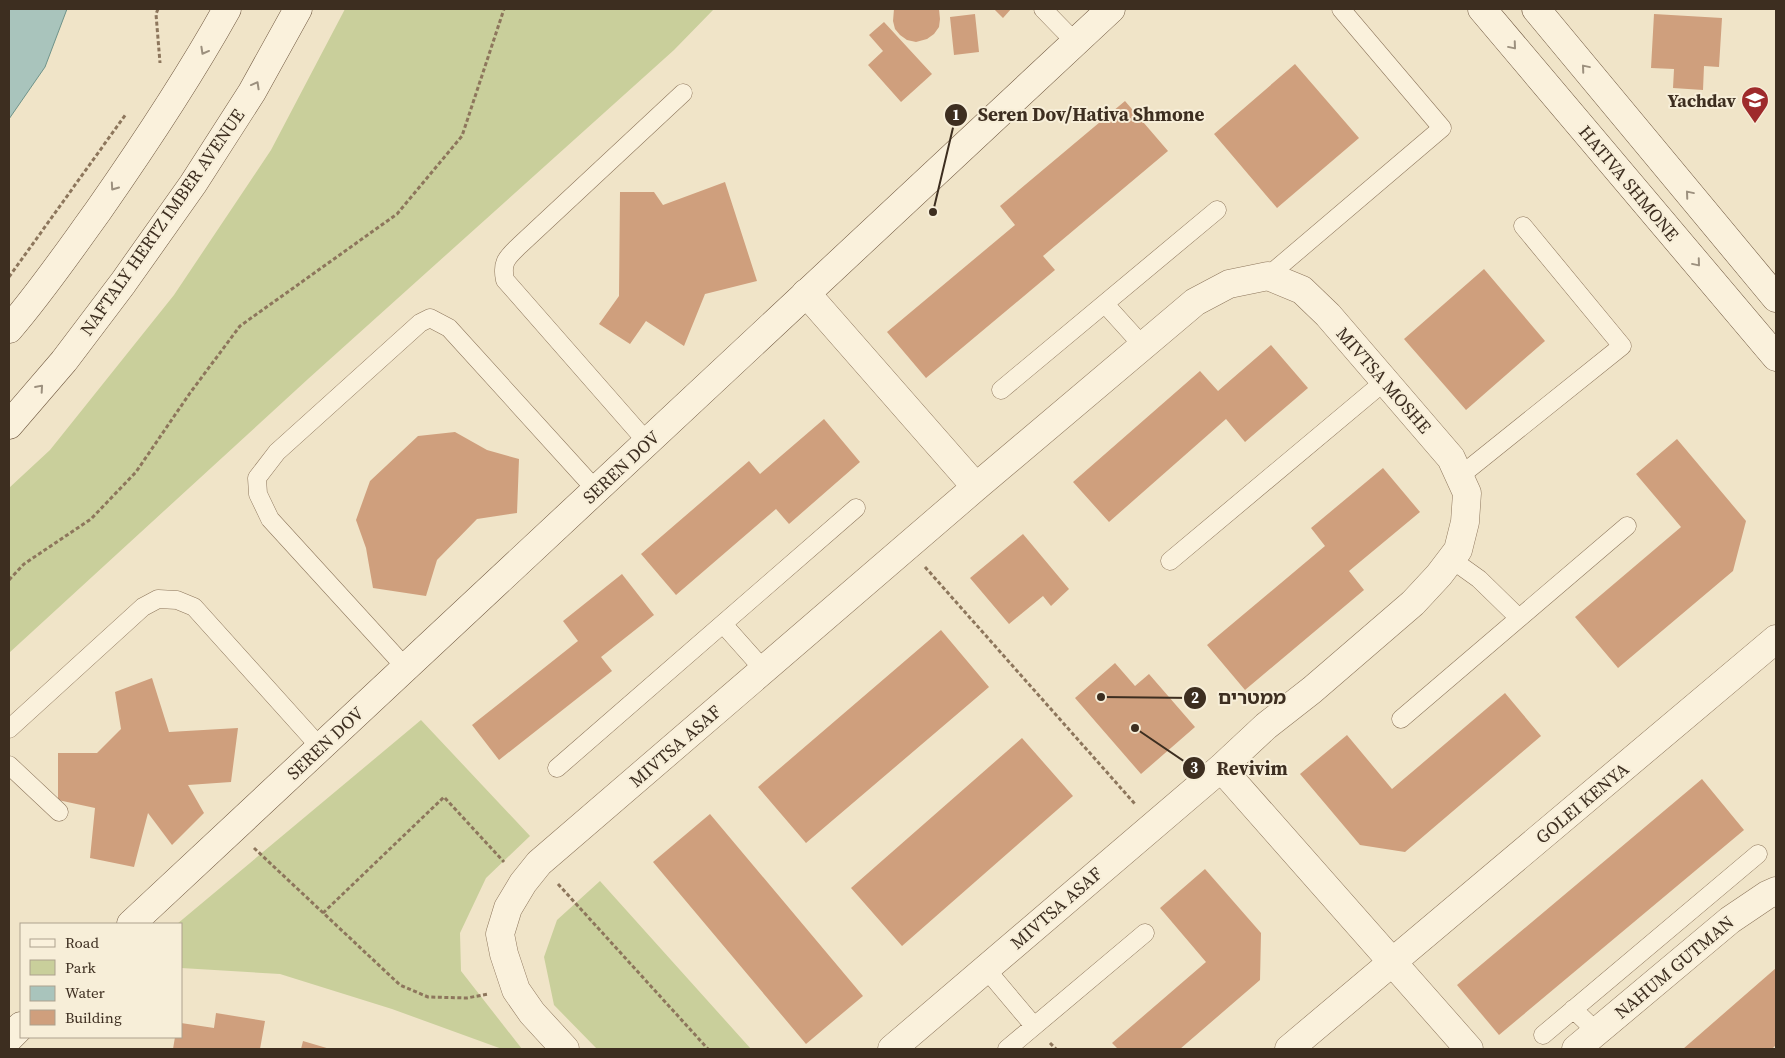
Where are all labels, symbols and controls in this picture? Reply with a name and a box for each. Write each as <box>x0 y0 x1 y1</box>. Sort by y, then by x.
one-way arrow <box>1508 40 1516 49</box>
one-way arrow <box>200 46 210 55</box>
one-way arrow <box>1582 65 1591 74</box>
one-way arrow <box>250 81 260 90</box>
school or university icon: Yachdav <box>1740 85 1770 124</box>
place label: Yachdav <box>1668 88 1737 113</box>
callout: Seren Dov/Hativa Shmone <box>943 98 1215 132</box>
text: Seren Dov/Hativa Shmone <box>978 101 1204 127</box>
street label: NAFTALY HERTZ IMBER AVENUE <box>74 104 250 340</box>
text: 1 <box>952 104 960 125</box>
street label: HATIVA SHMONE <box>1573 120 1685 246</box>
one-way arrow <box>111 181 120 191</box>
one-way arrow <box>1686 190 1695 199</box>
one-way arrow <box>1692 258 1701 267</box>
street label: MIVTSA MOSHE <box>1331 321 1437 439</box>
one-way arrow <box>35 385 43 394</box>
street label: SEREN DOV <box>577 425 665 509</box>
callout: ממטרים <box>1183 681 1296 715</box>
text: ממטרים <box>1218 684 1286 710</box>
text: 2 <box>1191 687 1199 708</box>
street label: MIVTSA ASAF <box>624 699 726 793</box>
street label: SEREN DOV <box>281 701 369 785</box>
callout: Revivim <box>1181 751 1298 785</box>
text: Revivim <box>1216 755 1288 781</box>
text: 3 <box>1190 757 1198 778</box>
street label: GOLEI KENYA <box>1530 757 1634 849</box>
street label: MIVTSA ASAF <box>1005 861 1107 955</box>
street label: NAHUM GUTMAN <box>1609 910 1739 1024</box>
legend <box>20 923 182 1038</box>
text: Road <box>65 932 99 953</box>
text: Park <box>65 957 97 978</box>
text: Water <box>65 982 106 1003</box>
text: Building <box>65 1007 122 1028</box>

